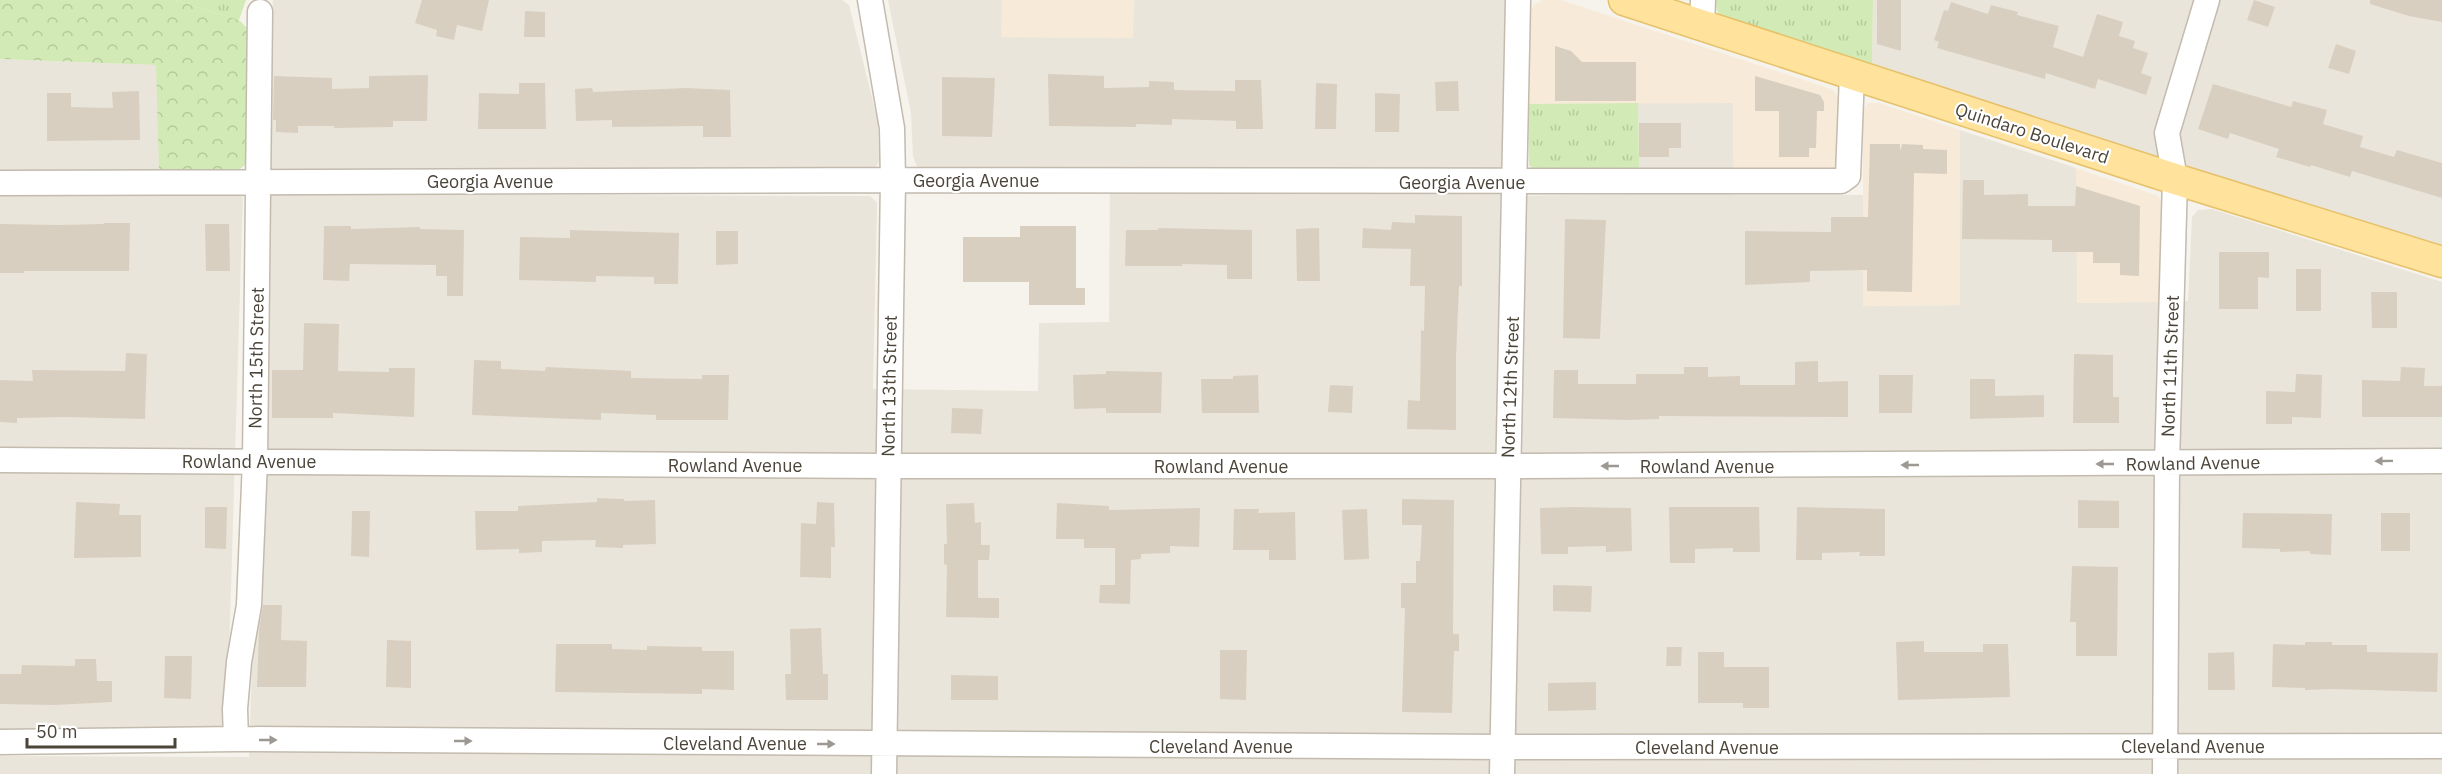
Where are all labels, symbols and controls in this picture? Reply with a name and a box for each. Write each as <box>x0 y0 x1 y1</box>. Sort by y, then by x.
street label: Quindaro Boulevard <box>1952 97 2112 169</box>
street label: Georgia Avenue <box>913 169 1039 192</box>
street label: Georgia Avenue <box>427 170 553 193</box>
street label: Georgia Avenue <box>1399 171 1525 194</box>
street label: North 15th Street <box>243 287 269 429</box>
street label: North 11th Street <box>2156 295 2184 437</box>
street label: North 13th Street <box>876 315 902 457</box>
street label: North 12th Street <box>1496 316 1524 458</box>
street label: Rowland Avenue <box>182 450 316 473</box>
street label: Rowland Avenue <box>2126 450 2261 476</box>
street label: Rowland Avenue <box>668 454 802 477</box>
street label: Rowland Avenue <box>1154 455 1288 478</box>
street label: Rowland Avenue <box>1640 455 1774 478</box>
one-way arrow <box>2374 456 2393 466</box>
one-way arrow <box>2095 459 2114 469</box>
one-way arrow <box>1900 460 1919 470</box>
one-way arrow <box>1600 461 1619 471</box>
scale bar <box>27 711 176 749</box>
text: 50 m <box>36 720 78 743</box>
street label: Cleveland Avenue <box>663 732 807 755</box>
one-way arrow <box>259 735 278 745</box>
street label: Cleveland Avenue <box>1149 735 1293 758</box>
street label: Cleveland Avenue <box>2121 735 2265 758</box>
one-way arrow <box>454 736 473 746</box>
street label: Cleveland Avenue <box>1635 736 1779 759</box>
one-way arrow <box>817 739 836 749</box>

